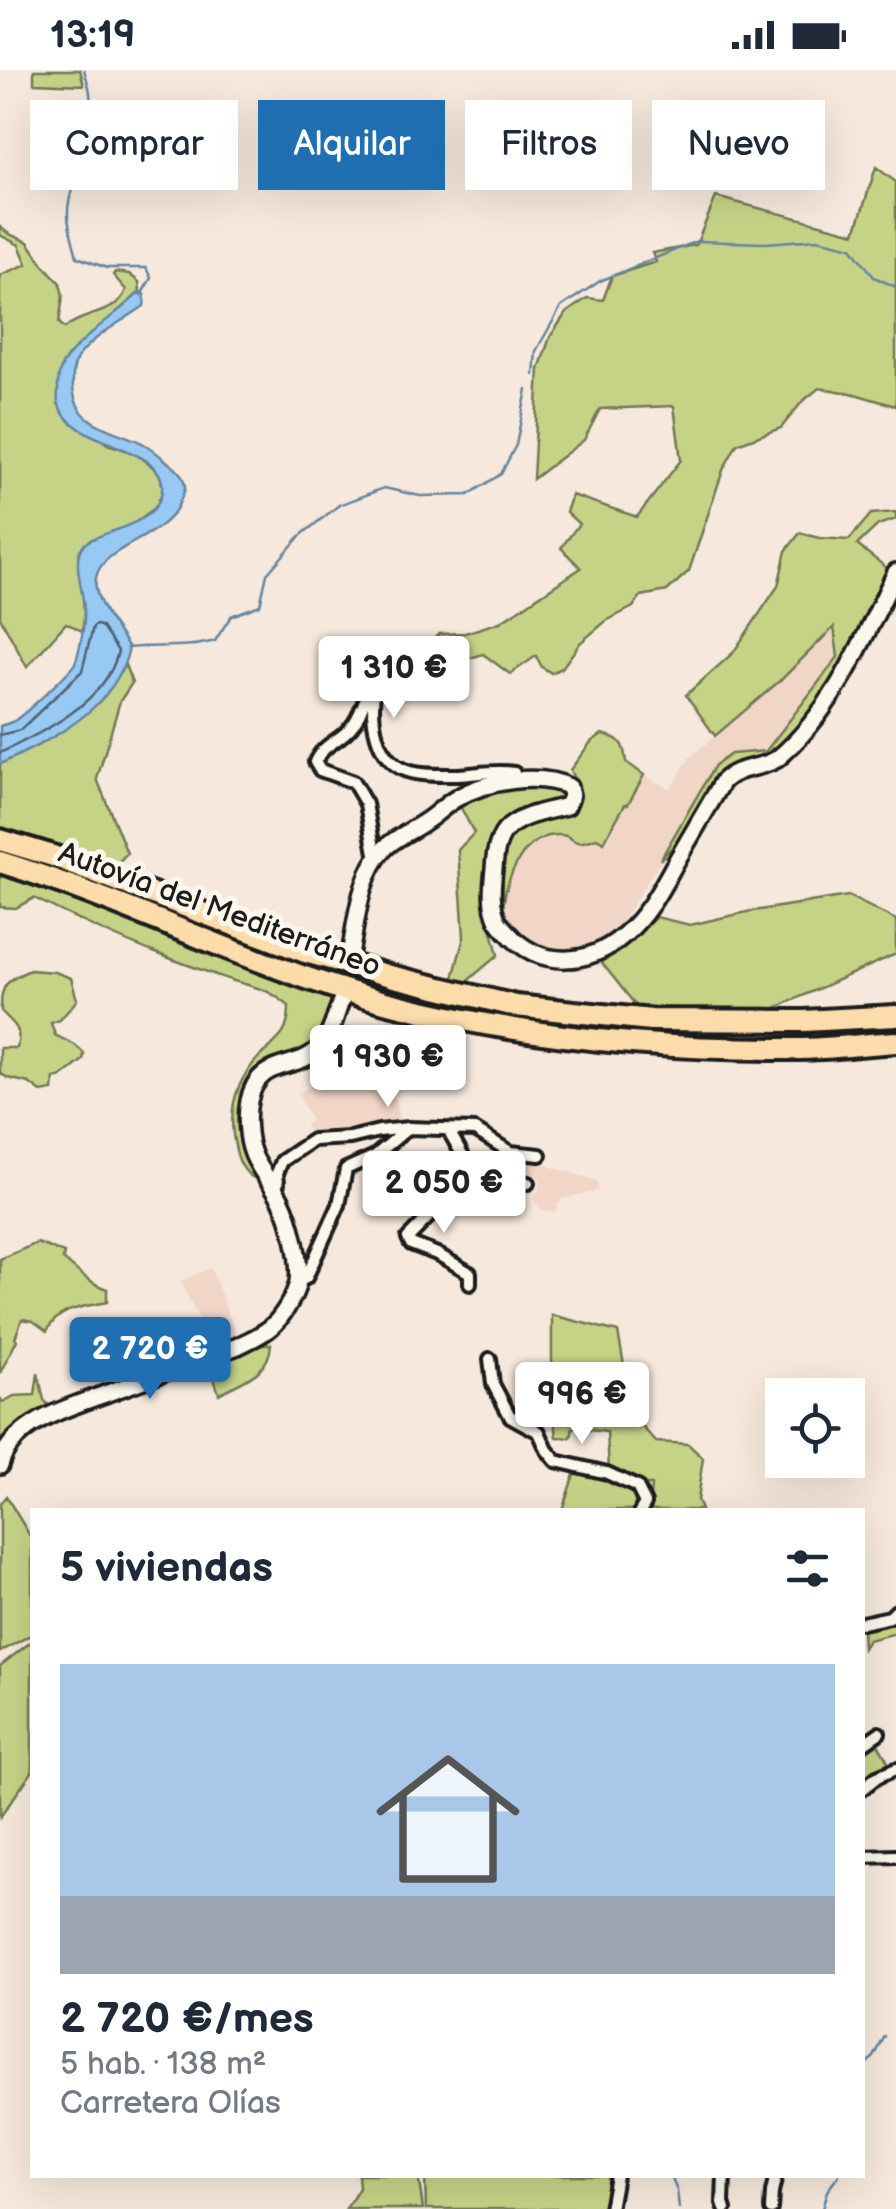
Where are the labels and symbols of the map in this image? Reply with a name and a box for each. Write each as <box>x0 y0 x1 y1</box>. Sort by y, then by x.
pin: 1 310 € <box>302 636 486 721</box>
street label: Autovía del Mediterráneo <box>54 835 386 985</box>
pin: 1 930 € <box>296 1025 480 1110</box>
pin: 2 050 € <box>352 1151 536 1236</box>
pin: 2 720 € <box>58 1317 242 1402</box>
pin: 996 € <box>512 1362 652 1447</box>

